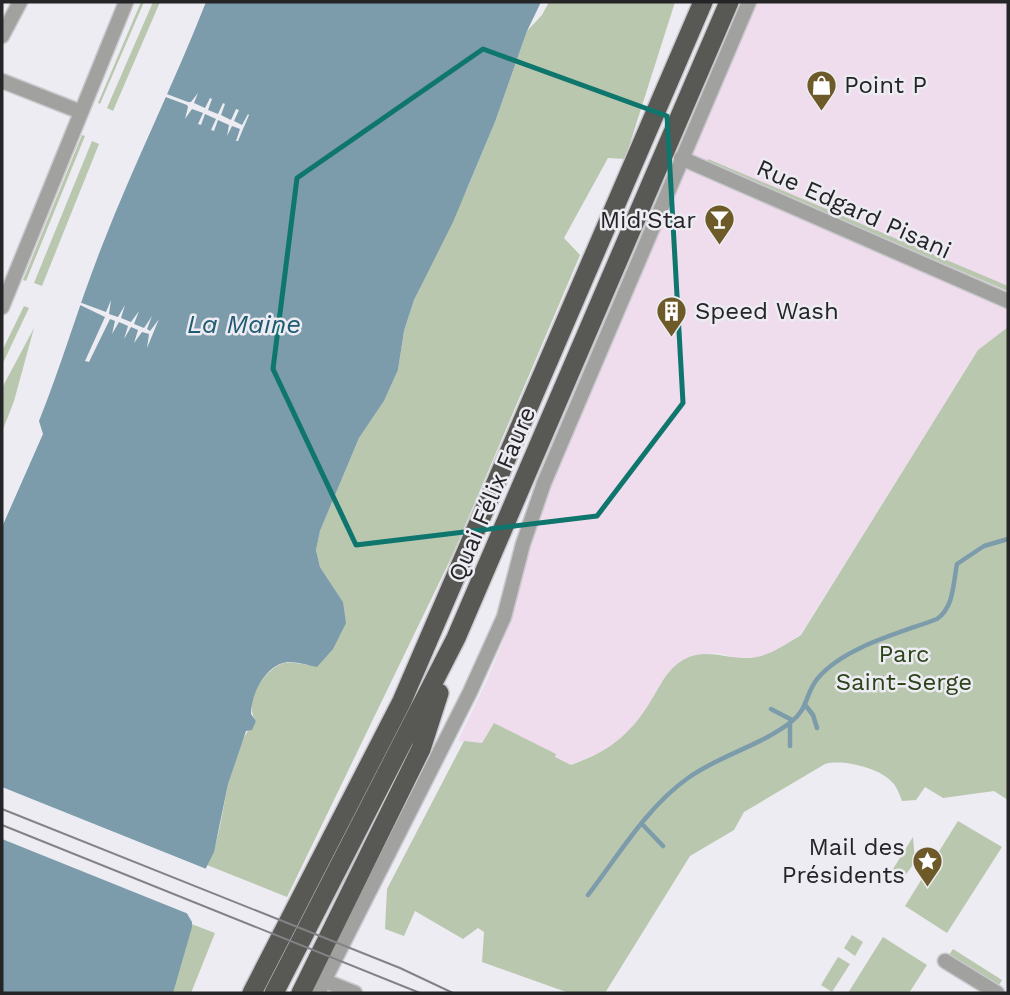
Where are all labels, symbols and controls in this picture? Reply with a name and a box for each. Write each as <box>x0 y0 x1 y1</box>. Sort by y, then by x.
shop icon: Point P <box>804 68 838 112</box>
place label: Point P <box>844 71 927 99</box>
street label: Rue Edgard Pisani <box>752 154 956 264</box>
bar icon: Mid'Star <box>702 203 736 247</box>
place label: Mid'Star <box>600 206 696 234</box>
building icon: Speed Wash <box>655 294 689 338</box>
place label: Speed Wash <box>695 297 839 325</box>
water label: La Maine <box>187 309 301 339</box>
street label: Quai Félix Faure <box>443 402 541 586</box>
park label: Parc Saint-Serge <box>836 640 972 696</box>
place label: Mail des Présidents <box>782 833 905 889</box>
place icon: Mail des Présidents <box>911 844 945 888</box>

